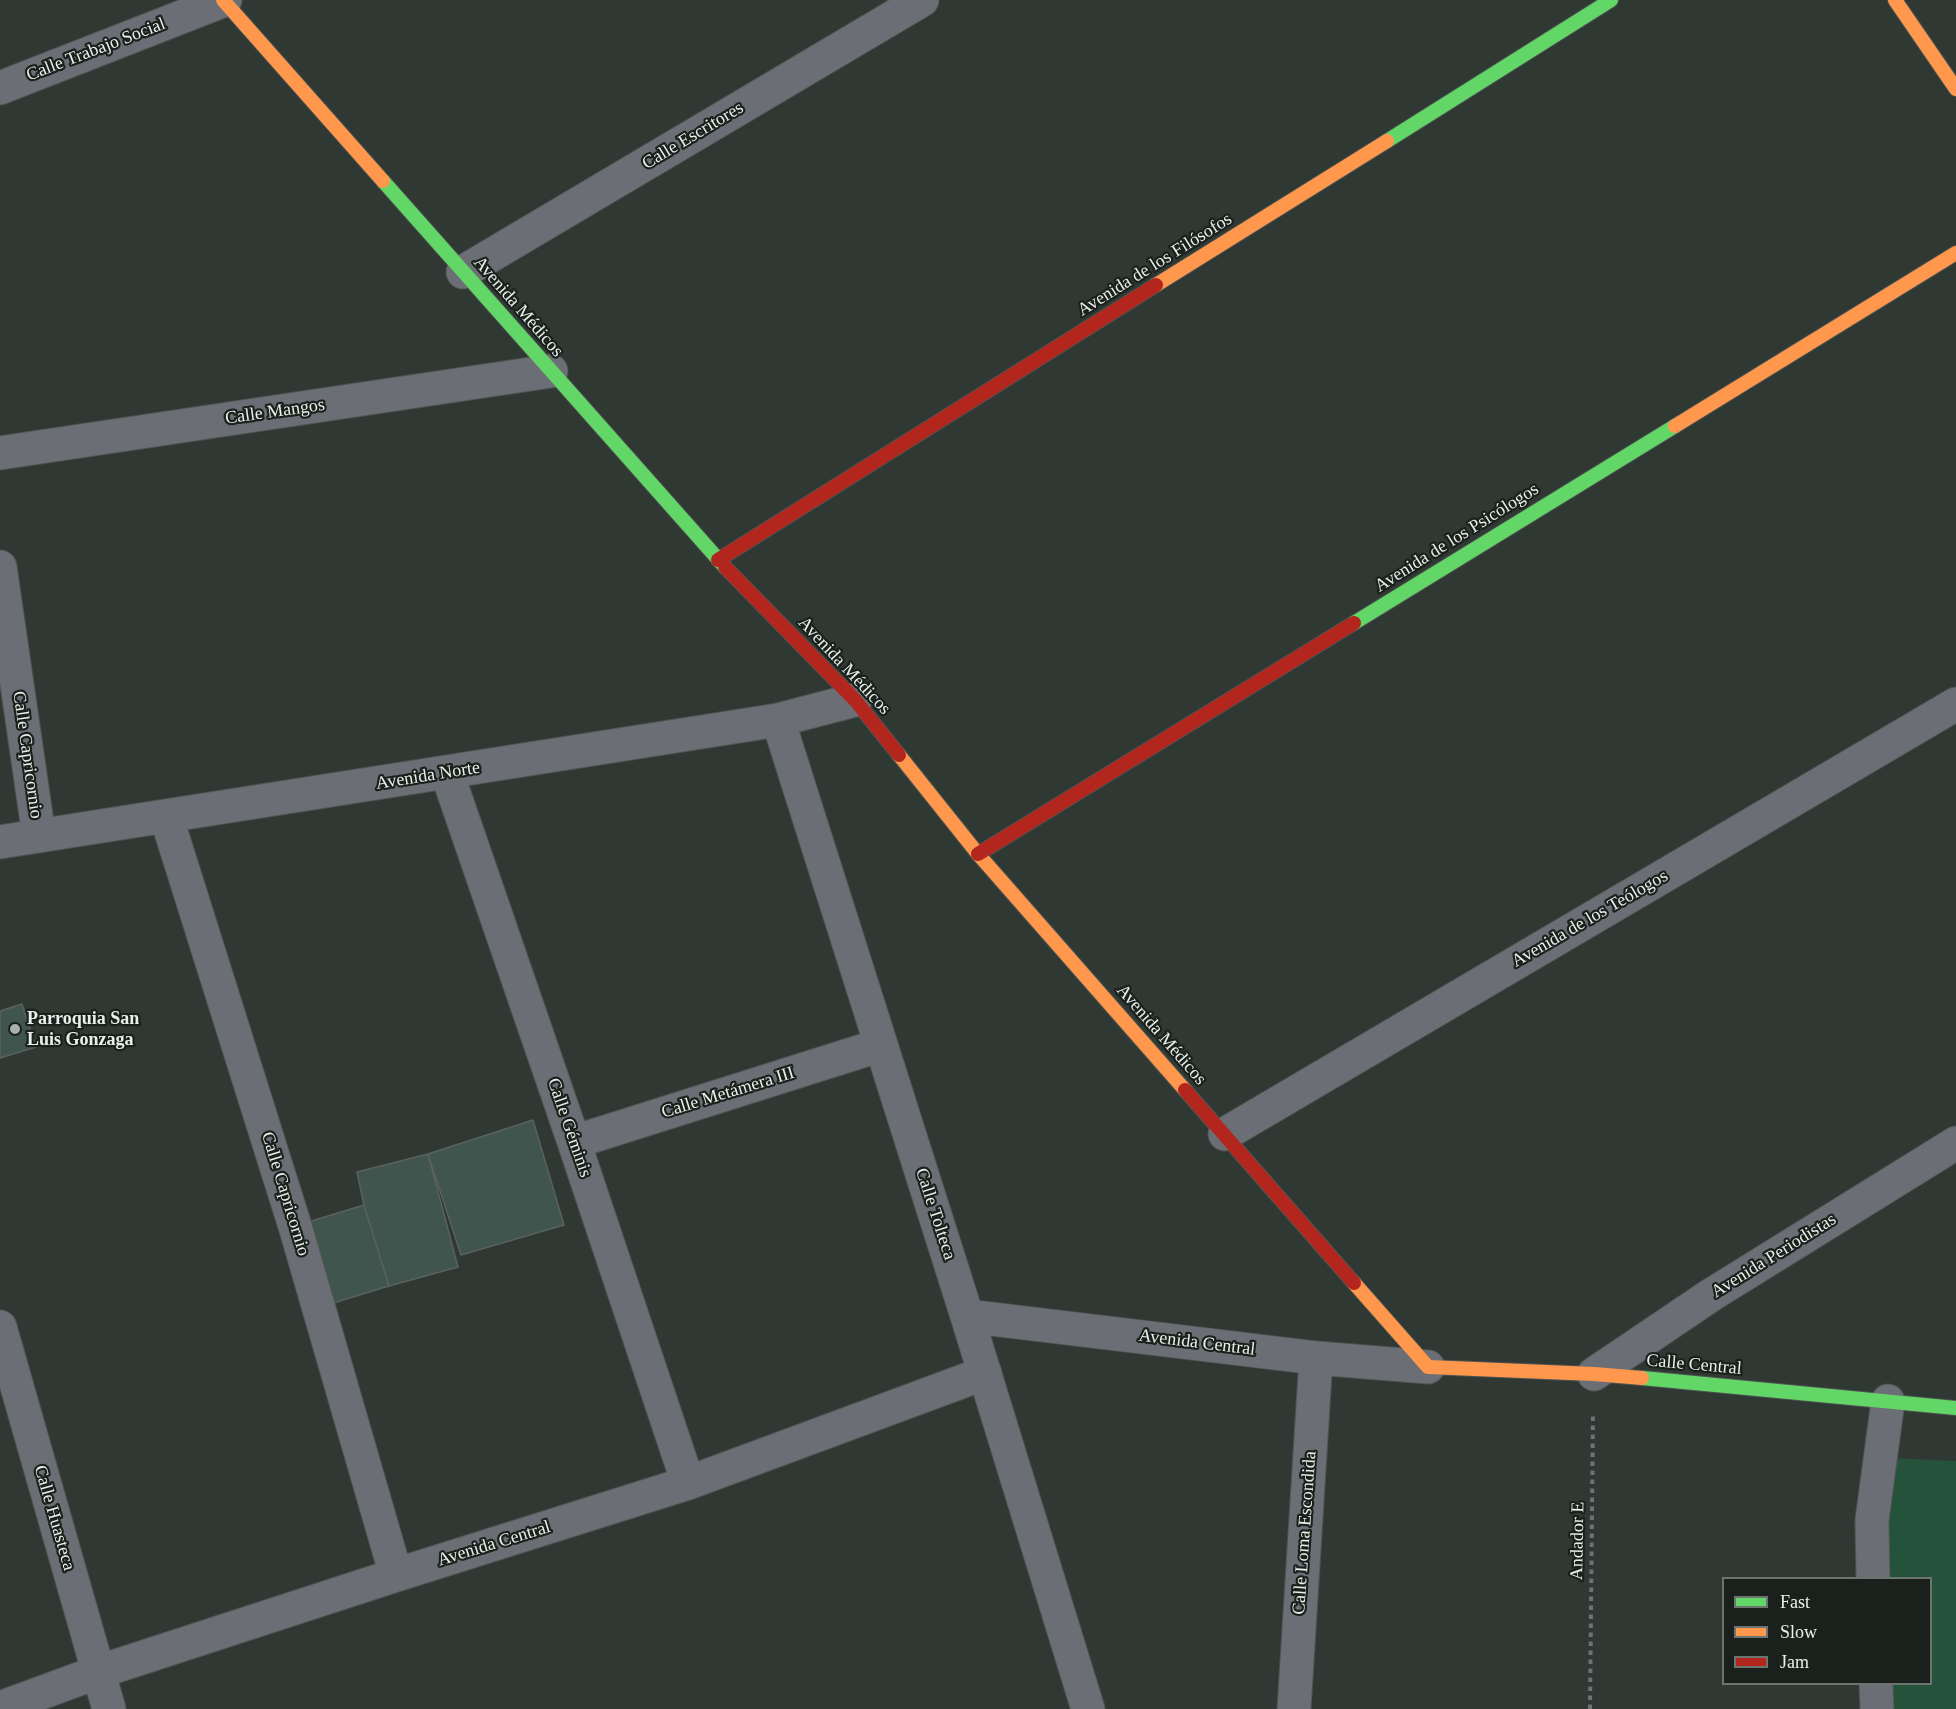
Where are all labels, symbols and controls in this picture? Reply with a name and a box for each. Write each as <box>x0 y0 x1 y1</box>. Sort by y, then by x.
street label: Calle Trabajo Social <box>23 14 169 86</box>
street label: Calle Escritores <box>638 97 748 175</box>
street label: Avenida de los Filósofos <box>1074 209 1236 321</box>
street label: Avenida Médicos <box>468 252 568 362</box>
street label: Calle Mangos <box>224 394 326 430</box>
street label: Avenida de los Psicólogos <box>1371 479 1543 597</box>
street label: Avenida Médicos <box>793 613 895 719</box>
street label: Calle Capricornio <box>7 690 47 820</box>
street label: Avenida Norte <box>374 757 482 795</box>
street label: Avenida de los Teólogos <box>1508 865 1672 973</box>
street label: Avenida Médicos <box>1111 980 1211 1090</box>
place label: Parroquia San Luis Gonzaga <box>27 1008 139 1050</box>
marker: Parroquia San Luis Gonzaga <box>8 1022 22 1036</box>
street label: Calle Metámera III <box>659 1063 797 1123</box>
street label: Calle Géminis <box>542 1076 596 1180</box>
street label: Calle Capricornio <box>256 1129 314 1259</box>
street label: Calle Tolteca <box>910 1165 960 1263</box>
street label: Avenida Periodistas <box>1708 1209 1840 1303</box>
street label: Avenida Central <box>1138 1325 1256 1361</box>
street label: Calle Central <box>1646 1350 1742 1380</box>
street label: Calle Loma Escondida <box>1289 1450 1321 1616</box>
street label: Calle Huasteca <box>29 1463 79 1573</box>
street label: Andador E <box>1567 1502 1589 1580</box>
street label: Avenida Central <box>435 1517 553 1571</box>
legend <box>1722 1577 1932 1685</box>
text: Fast <box>1780 1592 1810 1612</box>
text: Slow <box>1780 1622 1817 1642</box>
text: Jam <box>1780 1652 1809 1672</box>

